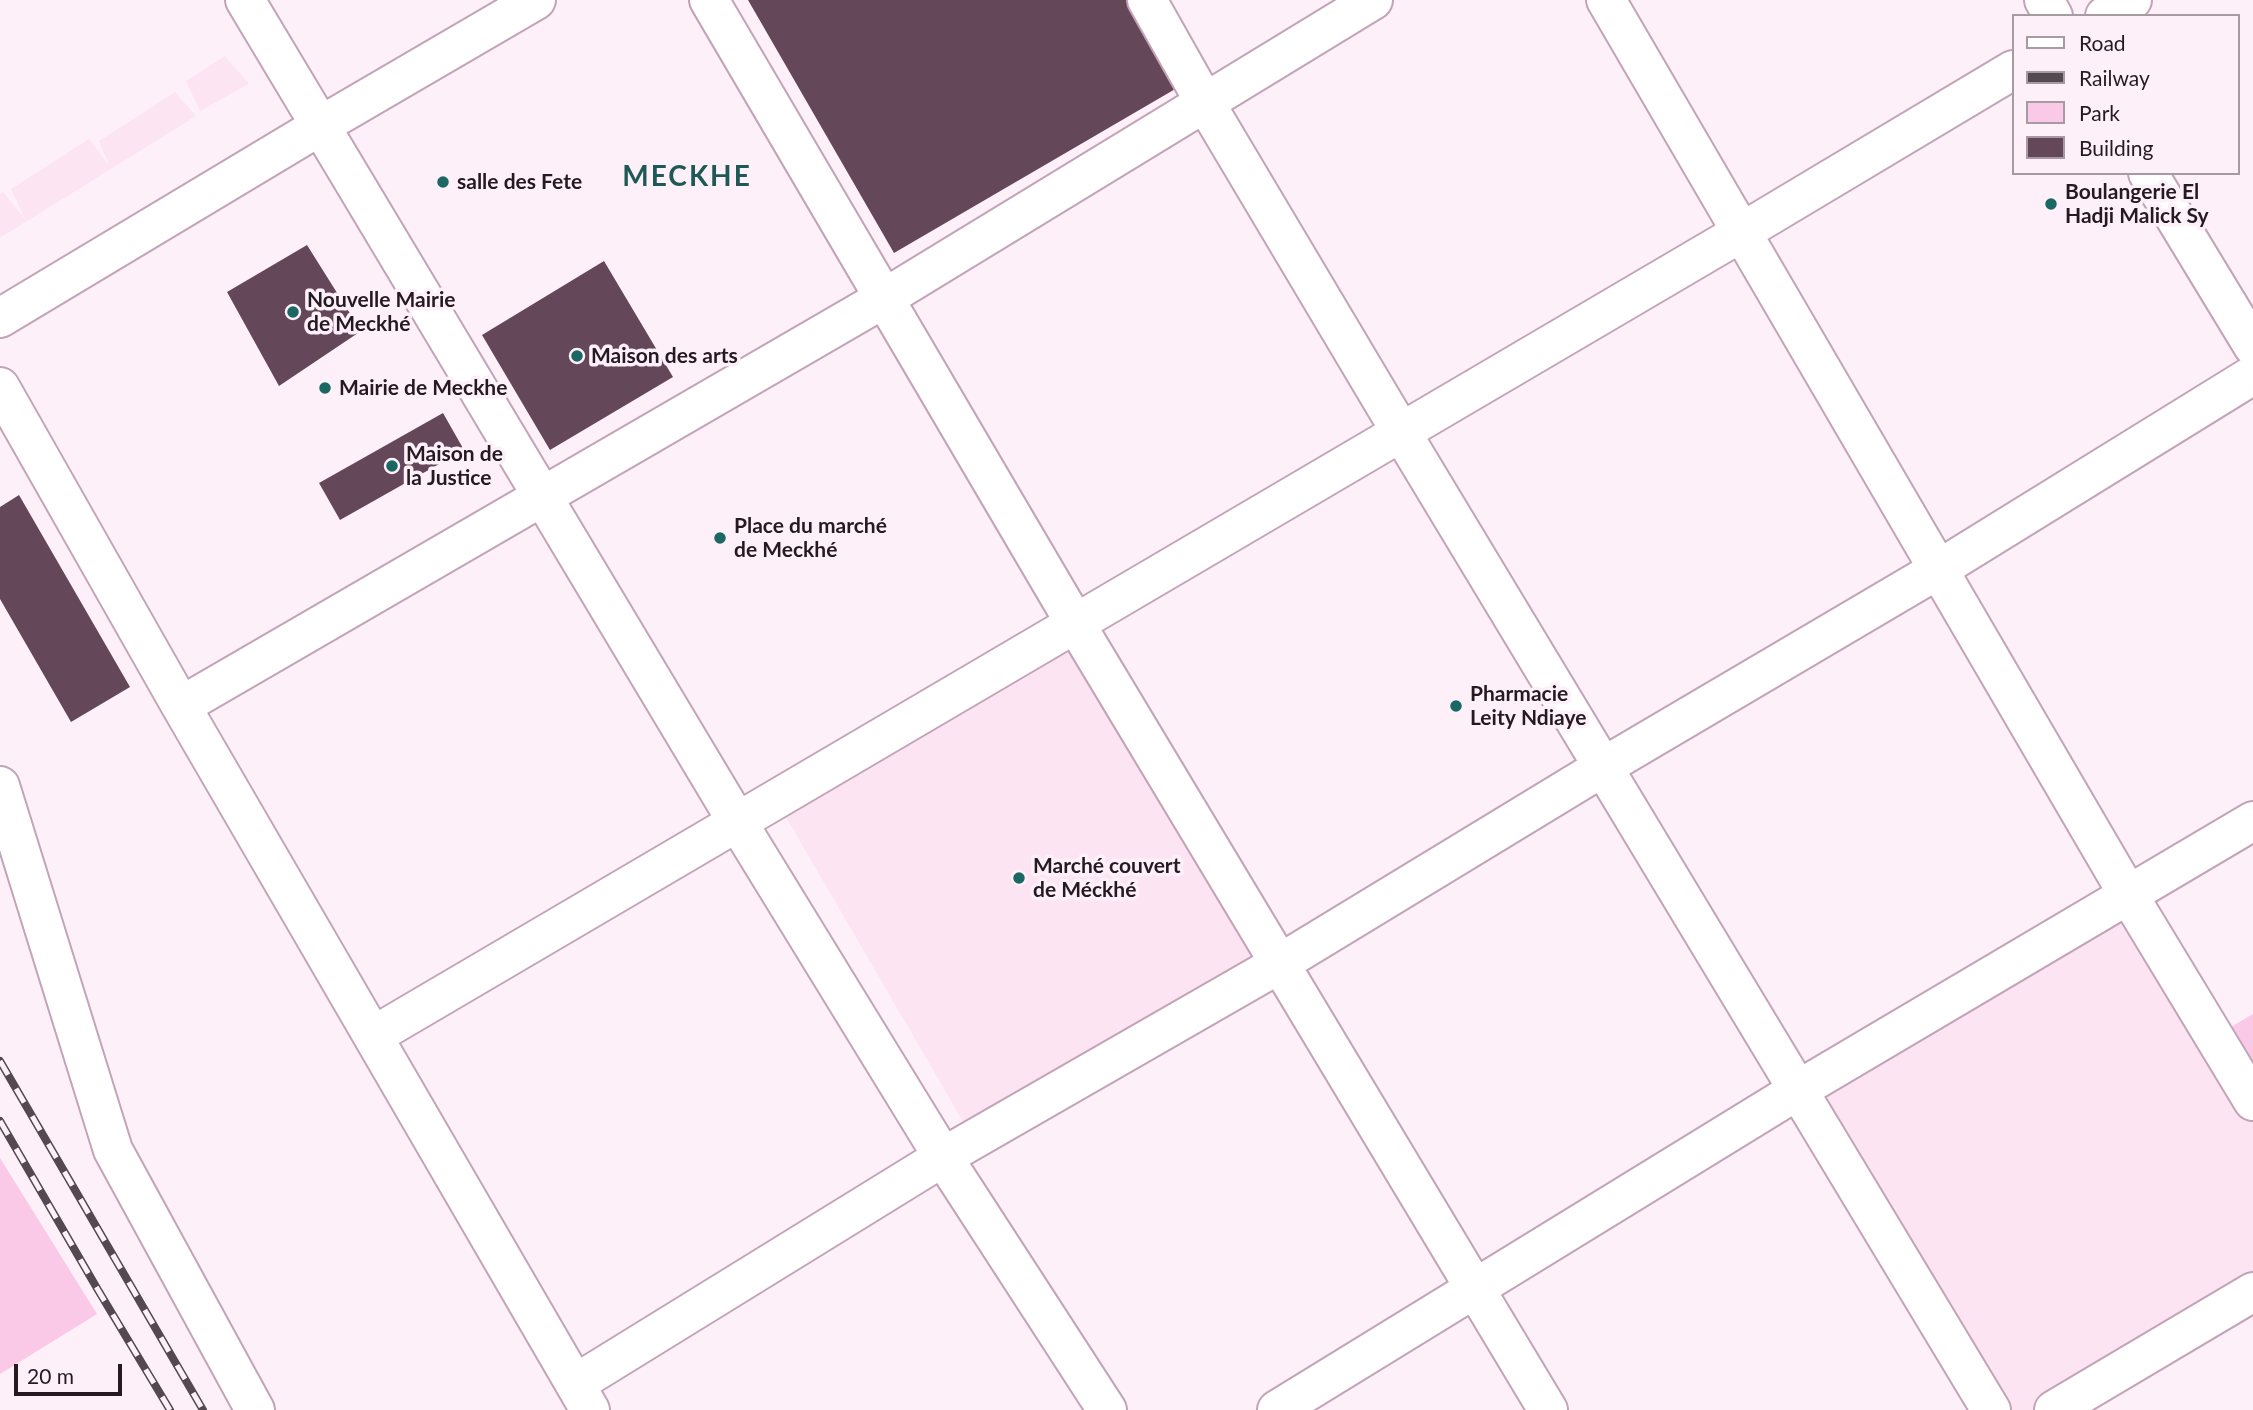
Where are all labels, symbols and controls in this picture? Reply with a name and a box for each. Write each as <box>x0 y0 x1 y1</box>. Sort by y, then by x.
legend <box>2011 14 2239 175</box>
text: Road <box>2079 30 2126 55</box>
text: Railway <box>2079 65 2150 90</box>
text: Park <box>2079 100 2120 125</box>
text: Building <box>2079 135 2154 160</box>
district label: MECKHE <box>623 160 751 194</box>
place label: salle des Fete <box>457 169 582 195</box>
marker: salle des Fete <box>435 174 451 190</box>
place label: Boulangerie El Hadji Malick Sy <box>2065 179 2209 229</box>
marker: Boulangerie El Hadji Malick Sy <box>2043 196 2059 212</box>
place label: Nouvelle Mairie de Meckhé <box>307 287 455 337</box>
marker: Nouvelle Mairie de Meckhé <box>285 304 301 320</box>
place label: Maison des arts <box>591 343 738 369</box>
marker: Maison des arts <box>569 348 585 364</box>
place label: Mairie de Meckhe <box>339 375 507 401</box>
marker: Mairie de Meckhe <box>317 380 333 396</box>
place label: Maison de la Justice <box>406 441 503 491</box>
marker: Maison de la Justice <box>384 458 400 474</box>
place label: Place du marché de Meckhé <box>734 513 887 563</box>
marker: Place du marché de Meckhé <box>712 530 728 546</box>
place label: Pharmacie Leity Ndiaye <box>1470 681 1586 731</box>
marker: Pharmacie Leity Ndiaye <box>1448 698 1464 714</box>
place label: Marché couvert de Méckhé <box>1033 853 1180 903</box>
marker: Marché couvert de Méckhé <box>1011 870 1027 886</box>
scale bar <box>18 1350 126 1394</box>
text: 20 m <box>27 1363 74 1388</box>

